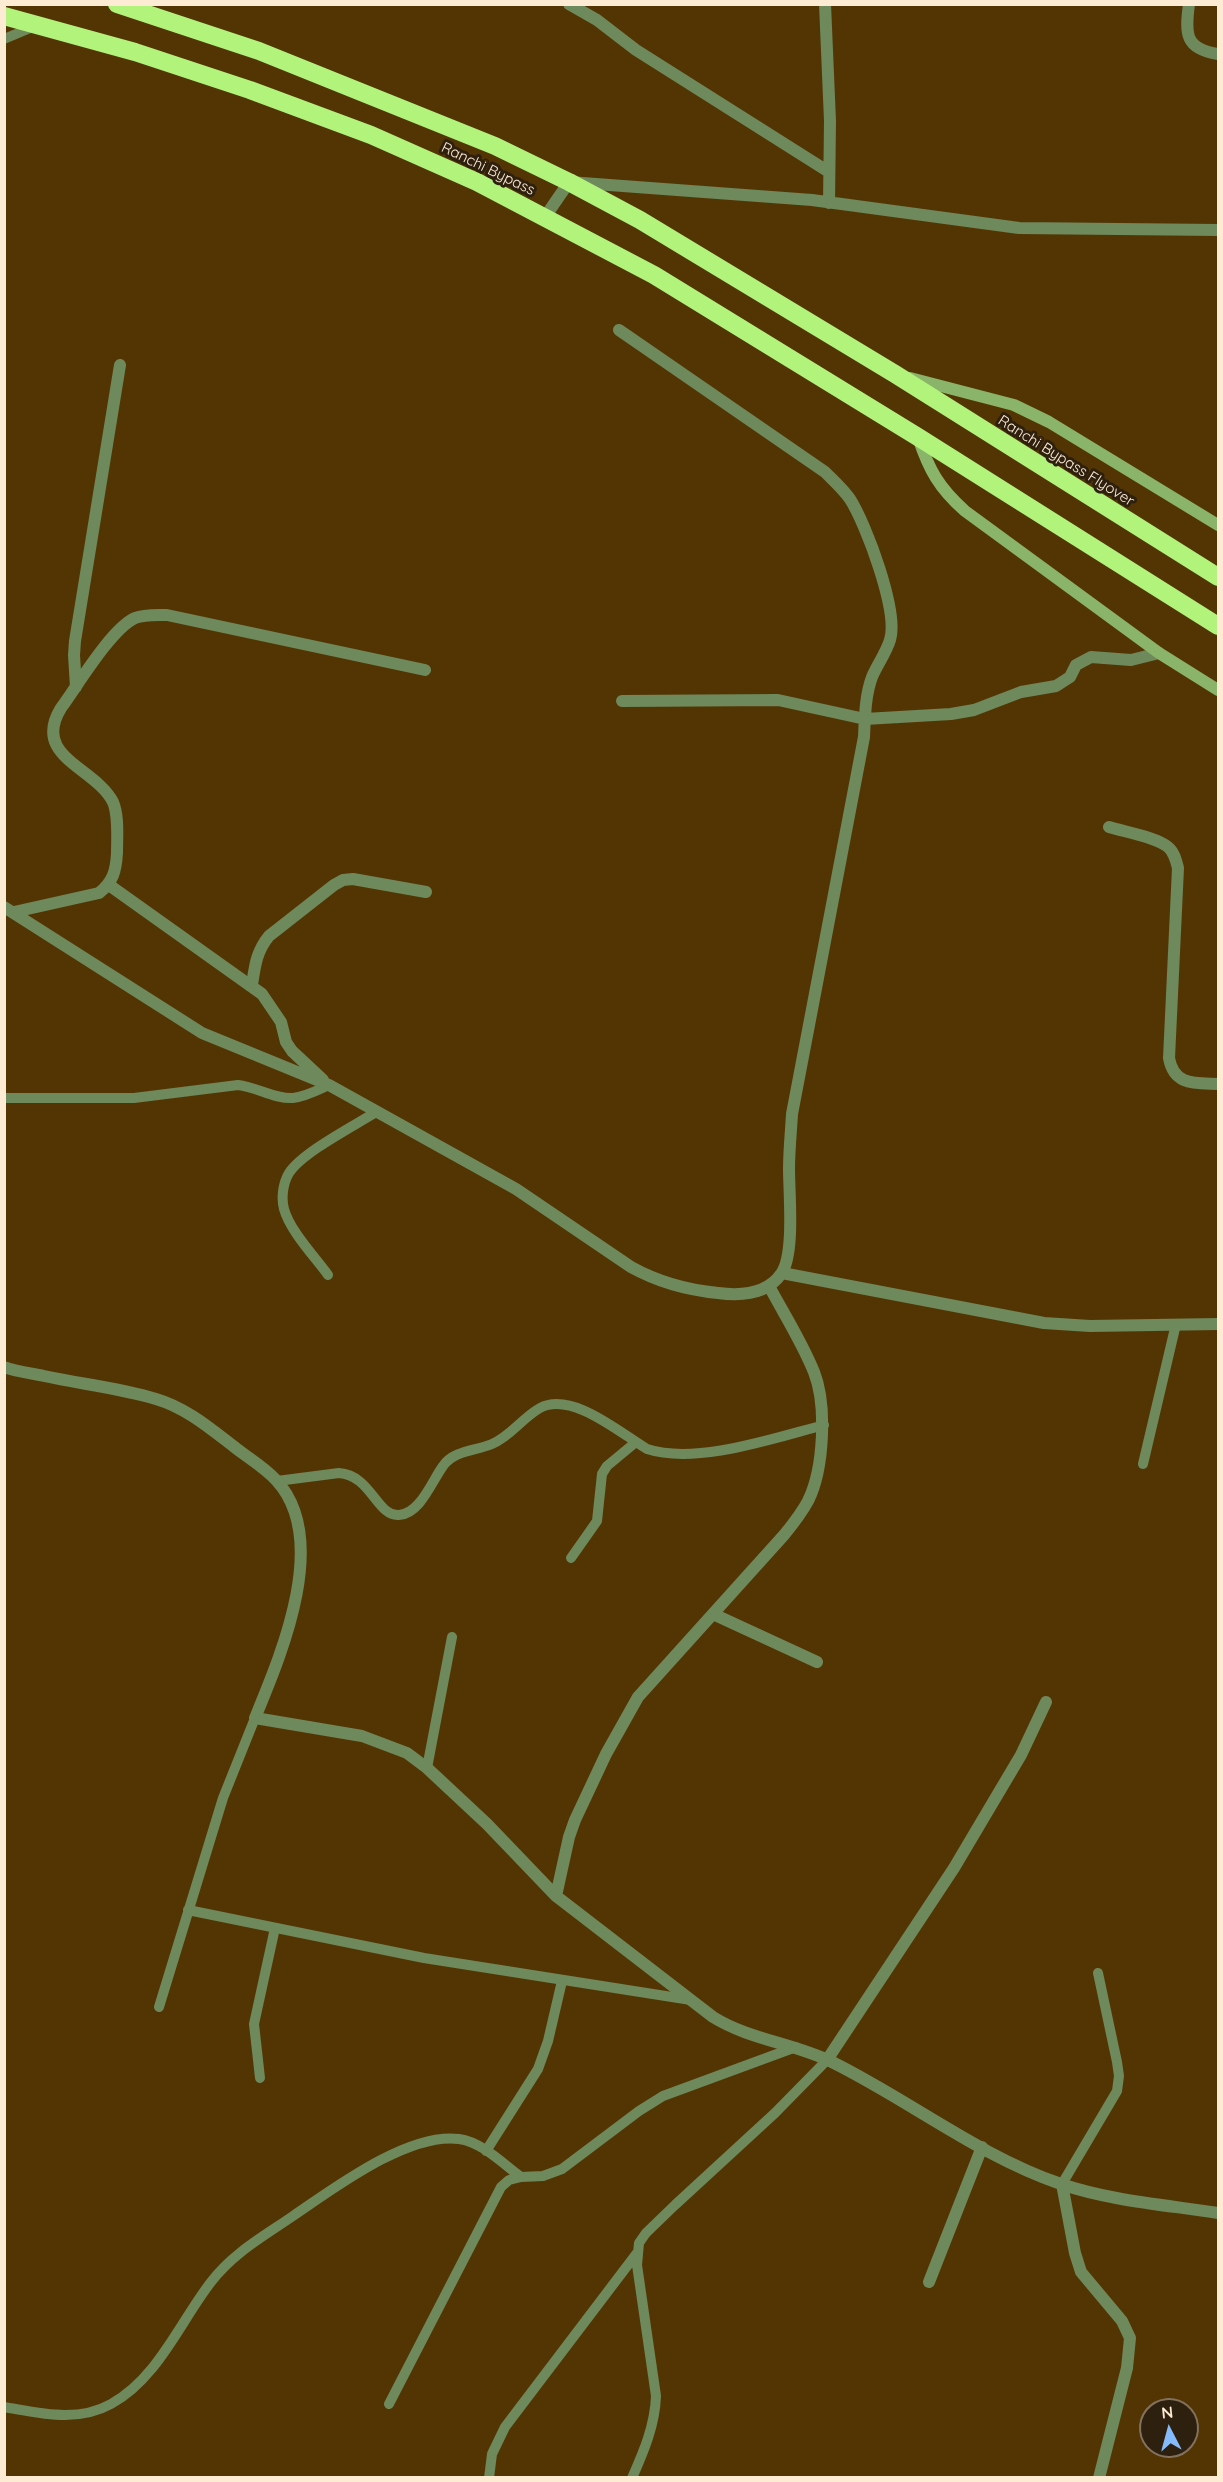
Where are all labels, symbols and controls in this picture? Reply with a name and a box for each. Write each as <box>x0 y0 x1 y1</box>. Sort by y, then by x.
street label: Ranchi Bypass <box>438 139 538 199</box>
street label: Ranchi Bypass Flyover <box>995 412 1137 510</box>
north arrow <box>1139 2398 1199 2458</box>
text: N <box>1160 2402 1174 2423</box>

